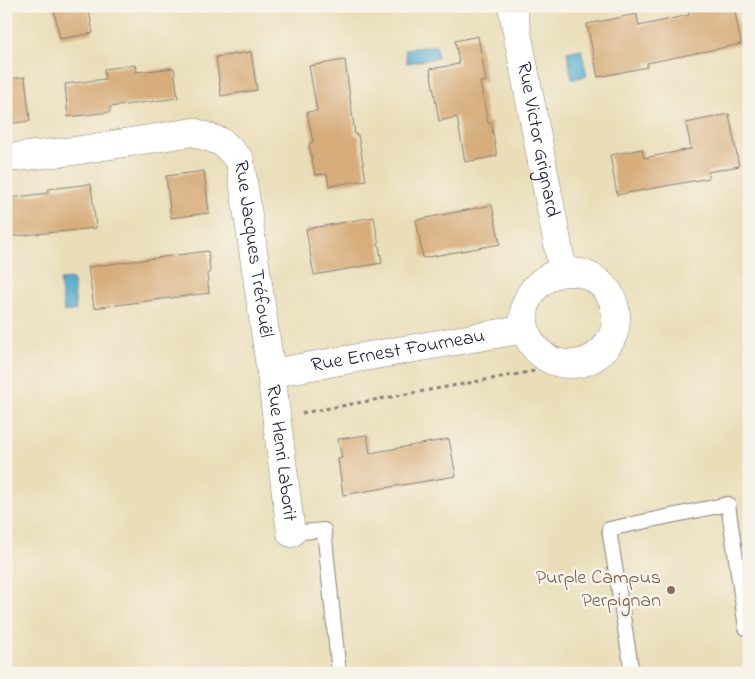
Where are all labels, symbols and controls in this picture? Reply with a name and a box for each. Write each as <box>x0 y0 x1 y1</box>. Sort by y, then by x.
street label: Rue Victor Grignard <box>509 60 567 219</box>
street label: Rue Jacques Tréfouël <box>226 159 280 340</box>
street label: Rue Ernest Fourneau <box>309 322 487 380</box>
street label: Rue Henri Laborit <box>258 383 304 523</box>
place label: Purple Campus Perpignan <box>536 564 661 617</box>
marker: Purple Campus Perpignan <box>665 584 677 596</box>

